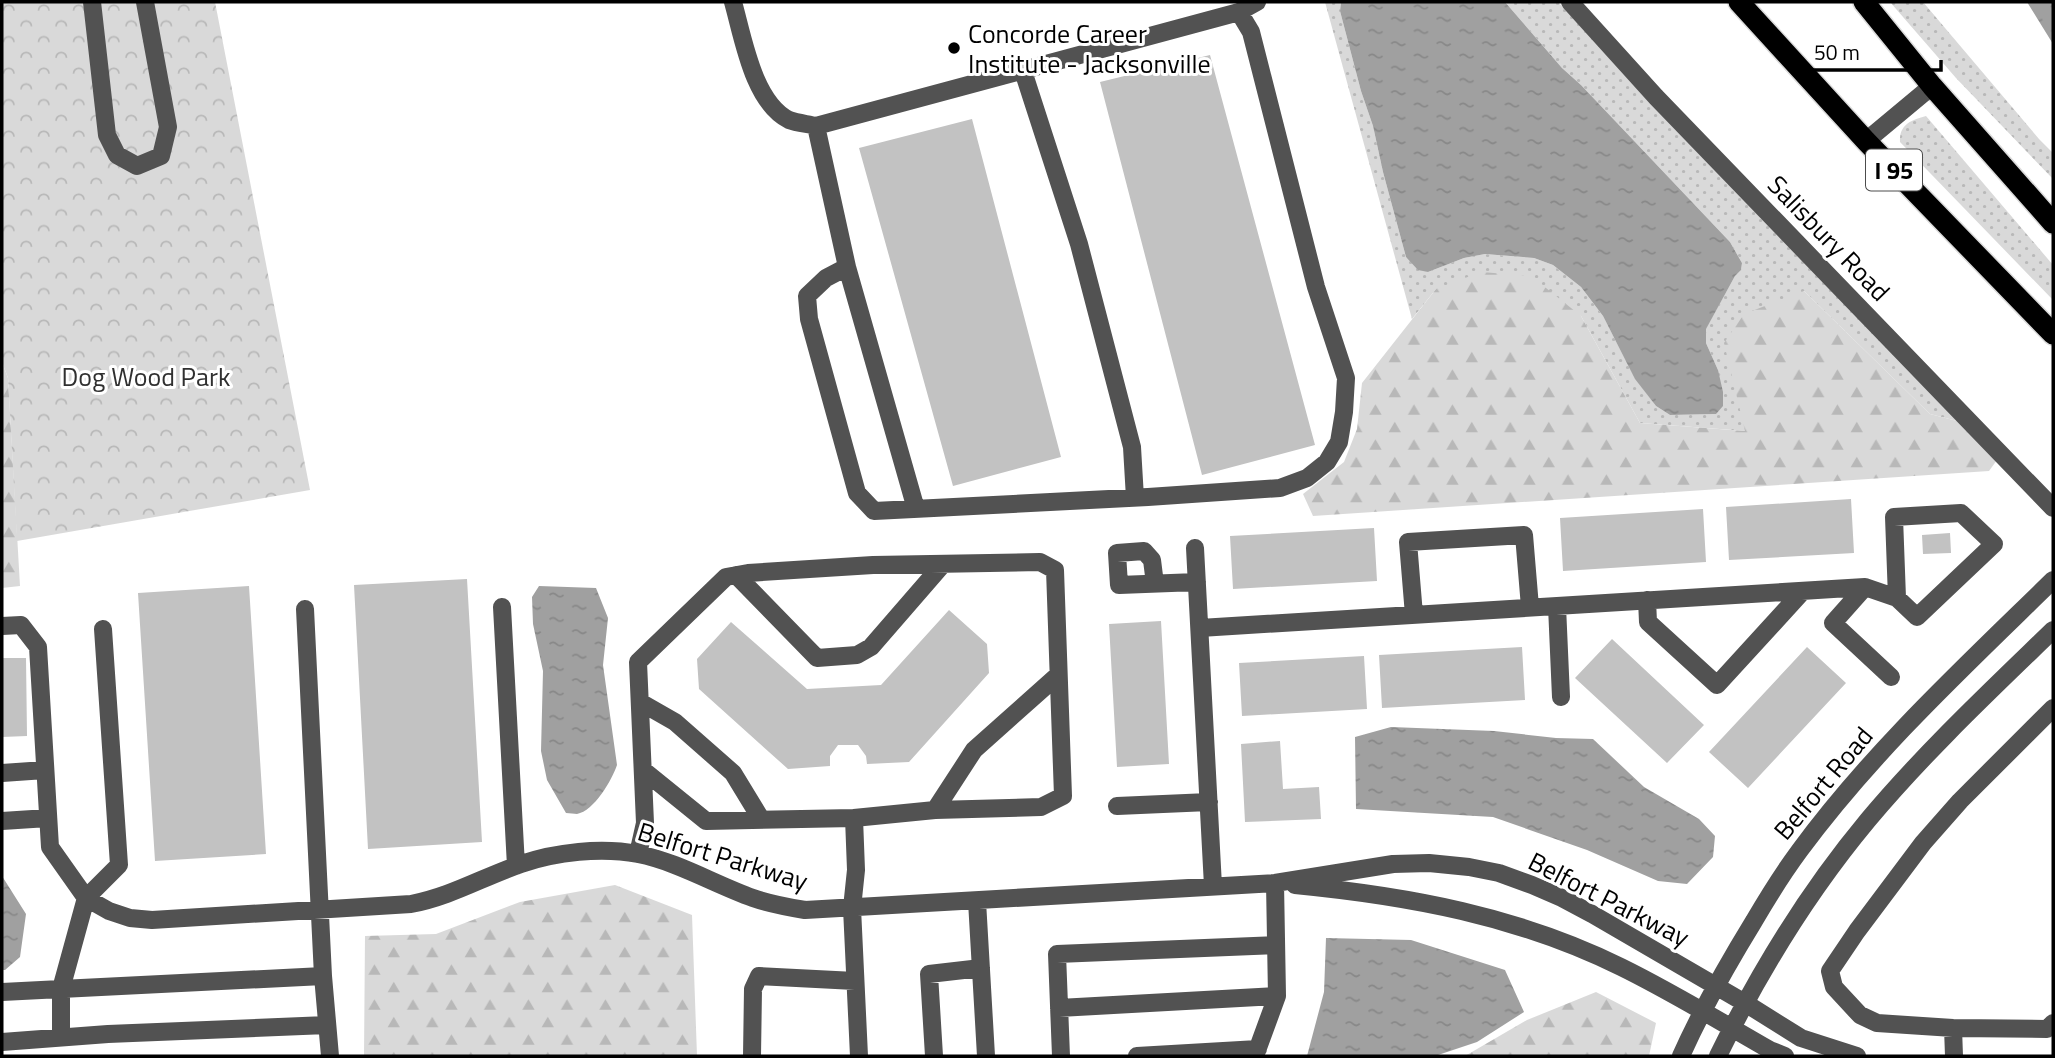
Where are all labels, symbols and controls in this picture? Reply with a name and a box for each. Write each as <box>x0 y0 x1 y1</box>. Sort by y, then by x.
place label: Concorde Career Institute - Jacksonville <box>968 14 1211 83</box>
scale bar <box>1803 28 1941 72</box>
text: 50 m <box>1814 36 1860 68</box>
marker: Concorde Career Institute - Jacksonville <box>946 40 962 56</box>
road number: I 95 <box>1866 150 1922 190</box>
street label: Salisbury Road <box>1759 166 1899 310</box>
park label: Dog Wood Park <box>62 357 230 396</box>
street label: Belfort Road <box>1764 718 1882 848</box>
street label: Belfort Parkway <box>633 812 813 900</box>
street label: Belfort Parkway <box>1522 842 1696 956</box>

